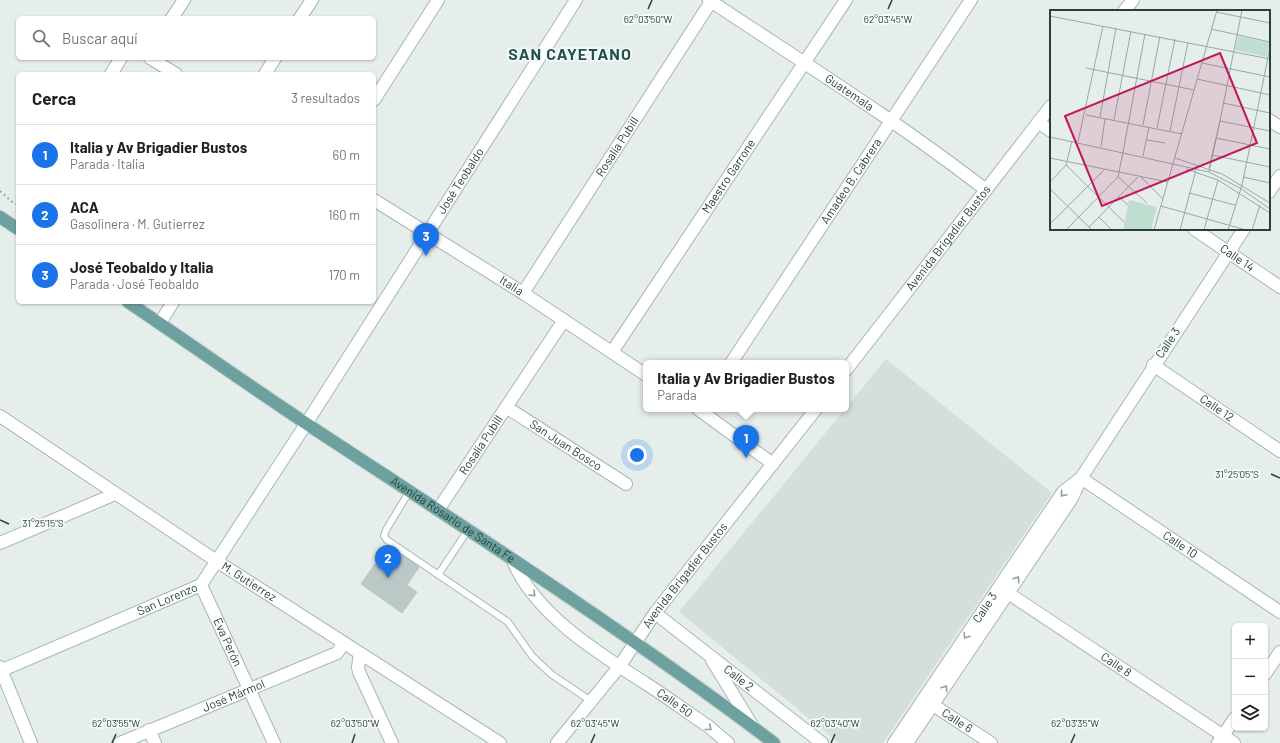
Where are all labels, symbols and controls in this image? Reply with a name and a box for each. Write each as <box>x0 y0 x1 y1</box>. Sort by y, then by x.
inset map <box>1050 10 1270 230</box>
text: 62°03'50"W <box>624 13 673 25</box>
text: 62°03'45"W <box>864 13 912 25</box>
search box <box>16 16 376 60</box>
icon: search <box>30 27 52 49</box>
text: Buscar aquí <box>62 29 138 47</box>
district label: SAN CAYETANO <box>508 44 632 63</box>
street label: Guatemala <box>823 70 877 113</box>
text: Cerca <box>32 88 76 108</box>
text: 3 resultados <box>291 90 360 106</box>
street label: Rosalía Pubill <box>592 114 641 179</box>
street label: Amadeo B. Cabrera <box>817 135 884 226</box>
street label: Maestro Garrone <box>698 136 758 215</box>
text: Italia y Av Brigadier Bustos <box>70 138 247 156</box>
street label: José Teobaldo <box>434 145 486 216</box>
text: 1 <box>43 147 47 163</box>
text: 60 m <box>333 147 360 163</box>
text: Parada · Italia <box>70 156 145 172</box>
street label: Avenida Brigadier Bustos <box>902 182 993 293</box>
text: ACA <box>70 198 99 216</box>
text: 2 <box>41 207 49 223</box>
text: 160 m <box>328 207 360 223</box>
text: Gasolinera · M. Gutierrez <box>70 216 205 232</box>
pin: 3 <box>413 223 439 256</box>
street label: Calle 14 <box>1218 241 1258 274</box>
text: José Teobaldo y Italia <box>70 258 213 276</box>
text: 3 <box>41 267 49 283</box>
text: 170 m <box>329 267 360 283</box>
street label: Italia <box>497 272 527 298</box>
text: Parada · José Teobaldo <box>70 276 199 292</box>
street label: Calle 3 <box>1152 324 1182 360</box>
popup <box>643 360 849 412</box>
text: Italia y Av Brigadier Bustos <box>657 369 835 387</box>
text: Parada <box>657 387 697 403</box>
street label: Calle 12 <box>1198 391 1237 424</box>
street label: Rosalía Pubill <box>456 412 505 477</box>
street label: San Juan Bosco <box>528 416 605 473</box>
pin: 1 <box>733 425 759 458</box>
your location <box>627 445 647 465</box>
text: 31°25'05"S <box>1215 468 1259 480</box>
street label: Avenida Rosario de Santa Fe <box>388 473 518 565</box>
one-way arrow <box>1060 489 1067 496</box>
text: 31°25'15"S <box>22 517 64 529</box>
street label: Avenida Brigadier Bustos <box>639 519 730 630</box>
street label: Calle 10 <box>1161 527 1201 560</box>
pin: 2 <box>375 545 401 578</box>
street label: M. Gutierrez <box>219 558 279 604</box>
one-way arrow <box>1012 577 1019 584</box>
street label: San Lorenzo <box>135 579 199 618</box>
one-way arrow <box>529 589 536 597</box>
street label: Calle 3 <box>969 589 999 625</box>
street label: Eva Perón <box>211 615 246 668</box>
map controls <box>1232 623 1268 731</box>
button: + <box>1232 623 1268 659</box>
one-way arrow <box>963 632 971 639</box>
street label: Calle 8 <box>1099 649 1135 679</box>
button: − <box>1232 659 1268 695</box>
street label: Calle 2 <box>721 661 757 693</box>
street label: José Mármol <box>200 676 267 714</box>
street label: Calle 50 <box>655 685 696 719</box>
one-way arrow <box>940 685 947 692</box>
button: layers <box>1232 695 1268 731</box>
street label: Calle 6 <box>940 705 976 735</box>
text: 62°03'55"W <box>92 717 140 729</box>
text: 62°03'50"W <box>331 717 380 729</box>
text: 62°03'45"W <box>571 717 619 729</box>
text: 62°03'40"W <box>811 717 860 729</box>
text: 62°03'35"W <box>1051 717 1099 729</box>
one-way arrow <box>704 723 711 730</box>

